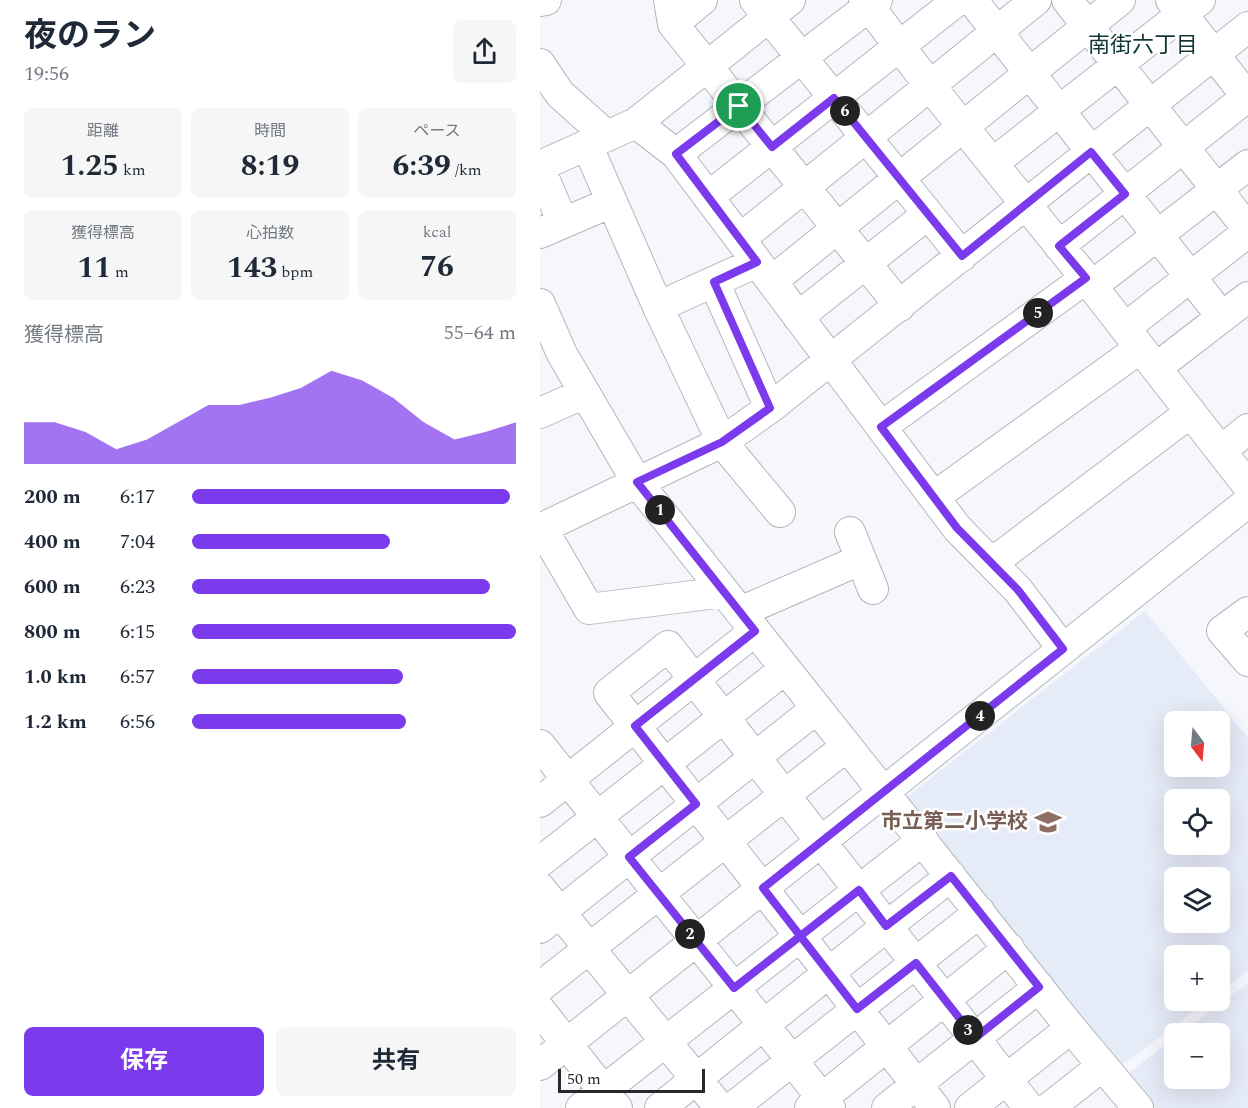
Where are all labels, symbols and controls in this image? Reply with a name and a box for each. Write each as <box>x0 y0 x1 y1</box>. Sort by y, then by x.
text: 夜のラン <box>24 11 156 61</box>
button: share <box>453 20 516 83</box>
district label: 南街六丁目 <box>1088 29 1198 62</box>
text: 19:56 <box>24 59 69 89</box>
pin <box>713 80 764 131</box>
icon: arrive <box>722 89 755 122</box>
pin: 6 <box>830 96 860 126</box>
text: 6 <box>841 99 849 123</box>
text: 距離 <box>87 119 119 143</box>
text: 時間 <box>254 119 286 143</box>
text: ペース <box>413 119 461 143</box>
text: 1.25 <box>60 143 119 189</box>
text: 8:19 <box>241 143 299 189</box>
text: 6:39 <box>392 143 451 189</box>
text: km <box>119 158 146 182</box>
text: /km <box>451 158 482 182</box>
text: kcal <box>423 220 451 244</box>
text: 獲得標高 <box>71 221 135 245</box>
text: 心拍数 <box>246 221 294 245</box>
text: 76 <box>420 244 454 290</box>
text: 11 <box>77 245 111 291</box>
text: 143 <box>227 245 277 291</box>
text: m <box>111 260 129 284</box>
text: bpm <box>277 260 313 284</box>
pin: 5 <box>1023 298 1053 328</box>
text: 5 <box>1034 301 1042 325</box>
text: 55–64 m <box>444 318 516 348</box>
text: 獲得標高 <box>24 320 104 350</box>
text: 200 m <box>24 482 81 512</box>
text: 6:17 <box>120 482 155 512</box>
pin: 1 <box>645 495 675 525</box>
text: 1 <box>656 498 664 522</box>
text: 400 m <box>24 527 81 557</box>
text: 7:04 <box>120 527 155 557</box>
text: 600 m <box>24 572 81 602</box>
text: 6:23 <box>120 572 155 602</box>
text: 800 m <box>24 617 81 647</box>
text: 6:15 <box>120 617 155 647</box>
text: 1.0 km <box>24 662 87 692</box>
text: 6:57 <box>120 662 155 692</box>
pin: 4 <box>965 701 995 731</box>
text: 4 <box>976 704 984 728</box>
text: 1.2 km <box>24 707 87 737</box>
text: 6:56 <box>120 707 155 737</box>
north arrow <box>1164 711 1230 777</box>
map controls <box>1164 711 1230 1089</box>
button: locate <box>1164 789 1230 855</box>
place label: 市立第二小学校 <box>881 806 1028 838</box>
school or university icon: 市立第二小学校 <box>1033 807 1063 837</box>
button: layers <box>1164 867 1230 933</box>
pin: 2 <box>675 919 705 949</box>
text: 2 <box>686 922 694 946</box>
button: + <box>1164 945 1230 1011</box>
pin: 3 <box>953 1015 983 1045</box>
text: 3 <box>964 1018 972 1042</box>
button: − <box>1164 1023 1230 1089</box>
button: 保存 <box>24 1027 264 1096</box>
button: 共有 <box>276 1027 516 1096</box>
scale bar <box>558 1066 705 1094</box>
text: 50 m <box>567 1067 601 1091</box>

